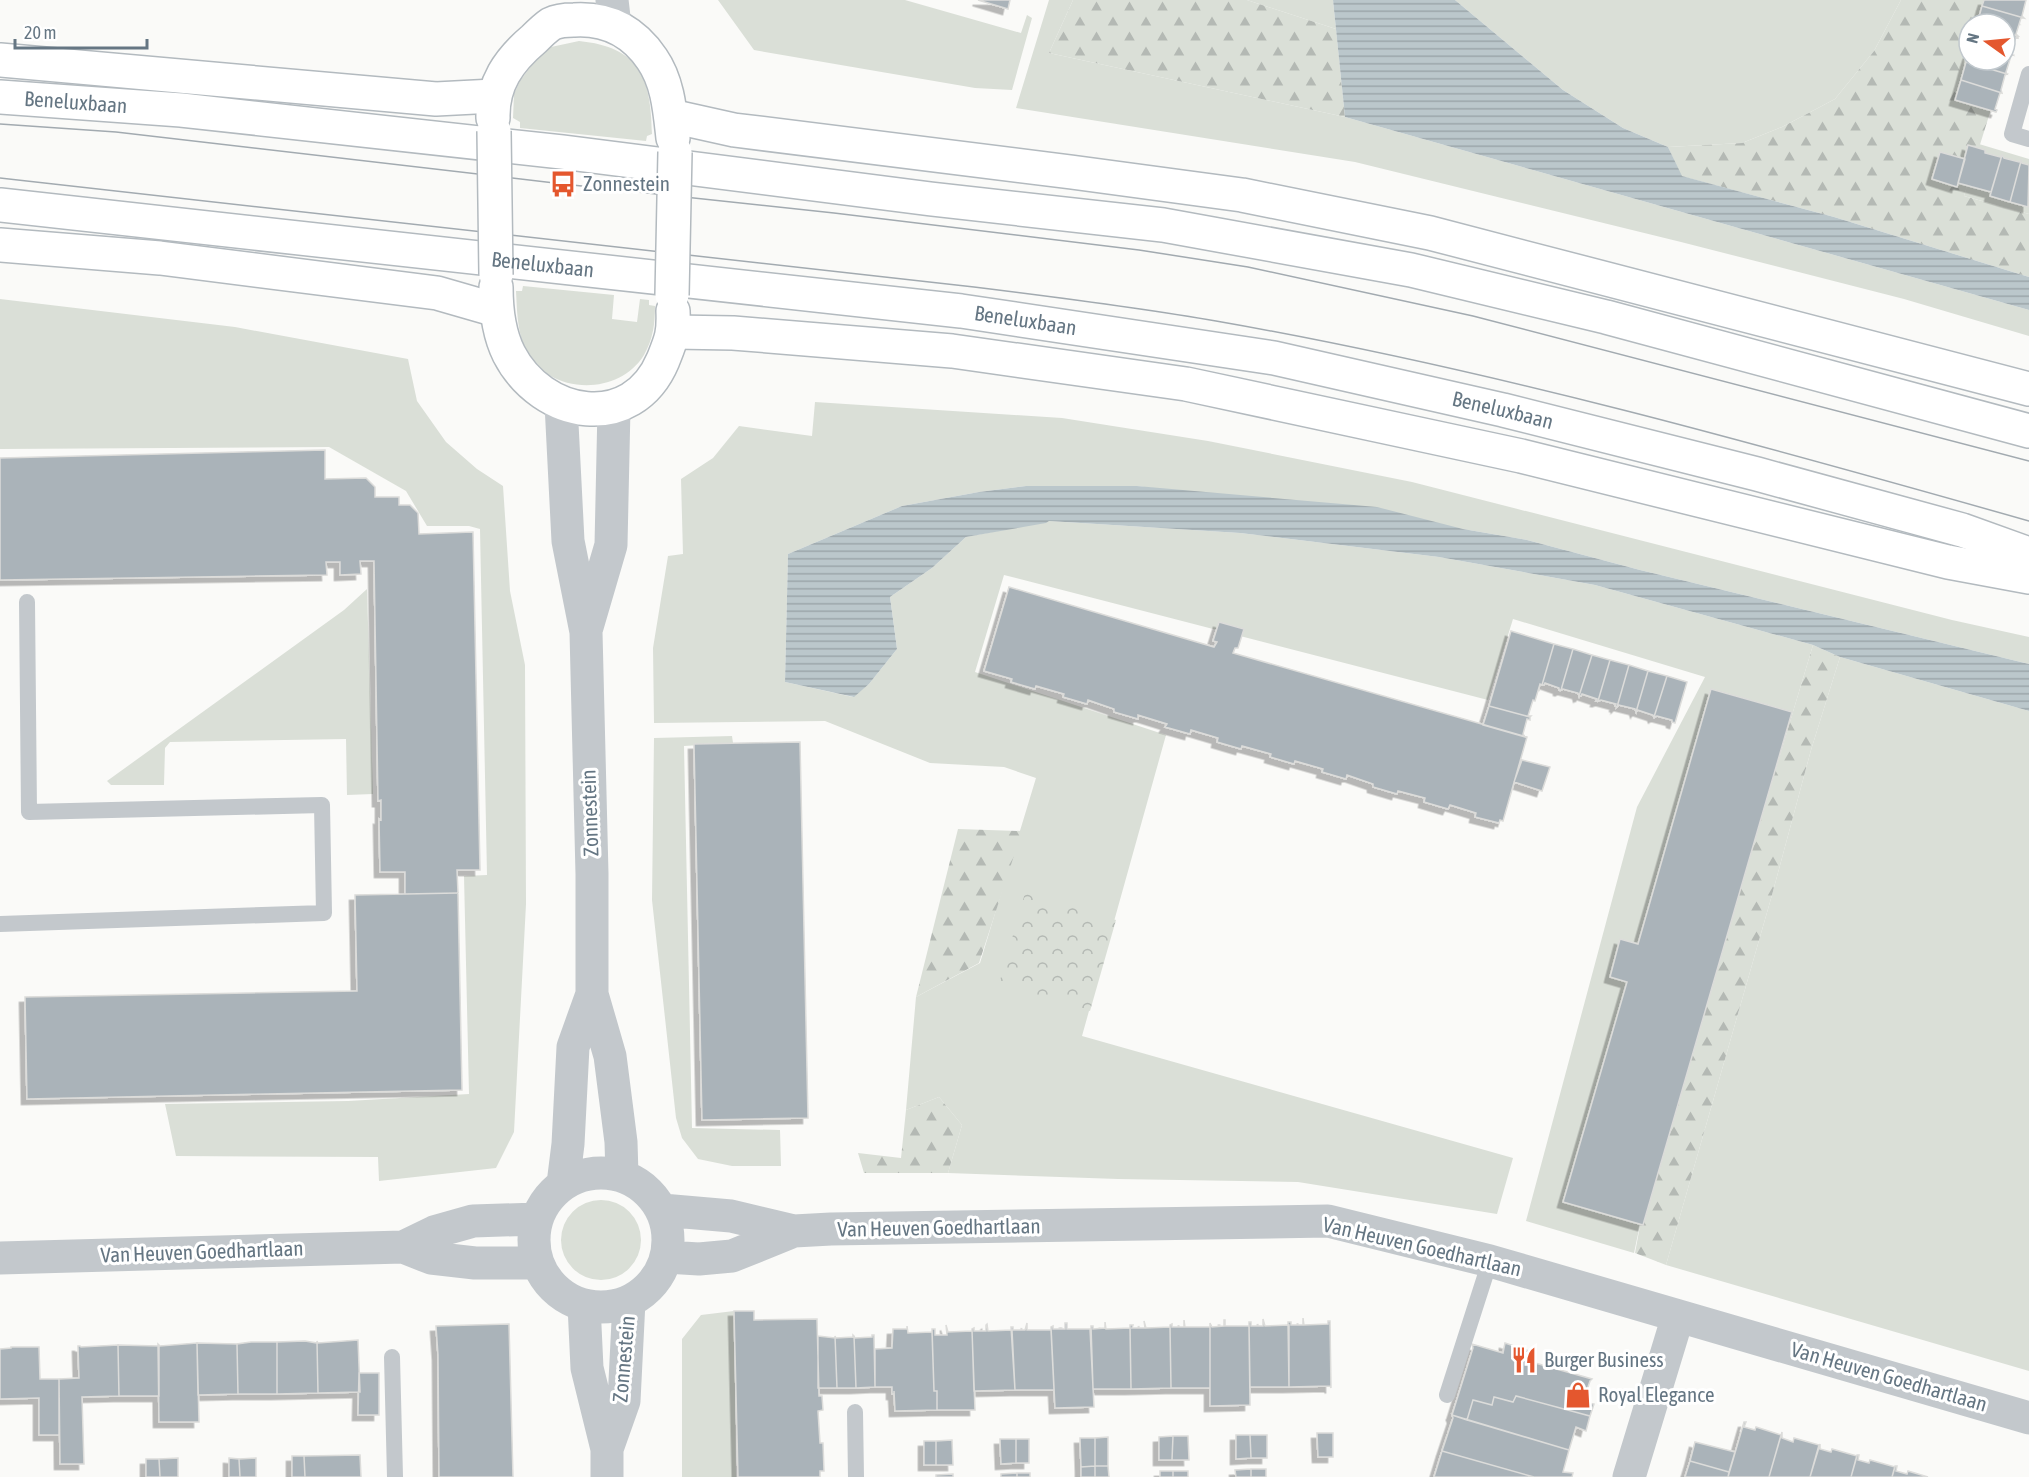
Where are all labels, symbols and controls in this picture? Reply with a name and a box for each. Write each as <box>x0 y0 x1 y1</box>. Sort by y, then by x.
scale bar <box>15 12 147 50</box>
north arrow <box>1957 12 2017 72</box>
text: 20 m <box>24 22 56 43</box>
text: N <box>1963 31 1982 45</box>
street label: Beneluxbaan <box>24 86 128 117</box>
bus stop icon: Zonnestein <box>548 169 578 199</box>
place label: Zonnestein <box>583 171 670 195</box>
street label: Beneluxbaan <box>490 246 595 281</box>
street label: Beneluxbaan <box>973 300 1078 339</box>
street label: Beneluxbaan <box>1450 386 1556 433</box>
street label: Zonnestein <box>575 769 603 857</box>
street label: Van Heuven Goedhartlaan <box>1321 1211 1524 1281</box>
street label: Van Heuven Goedhartlaan <box>837 1213 1041 1241</box>
street label: Van Heuven Goedhartlaan <box>100 1235 304 1267</box>
street label: Zonnestein <box>607 1315 639 1403</box>
street label: Van Heuven Goedhartlaan <box>1788 1337 1990 1416</box>
restaurant icon: Burger Business <box>1509 1345 1539 1375</box>
place label: Burger Business <box>1544 1347 1664 1371</box>
shop icon: Royal Elegance <box>1563 1380 1593 1410</box>
place label: Royal Elegance <box>1598 1382 1715 1406</box>

